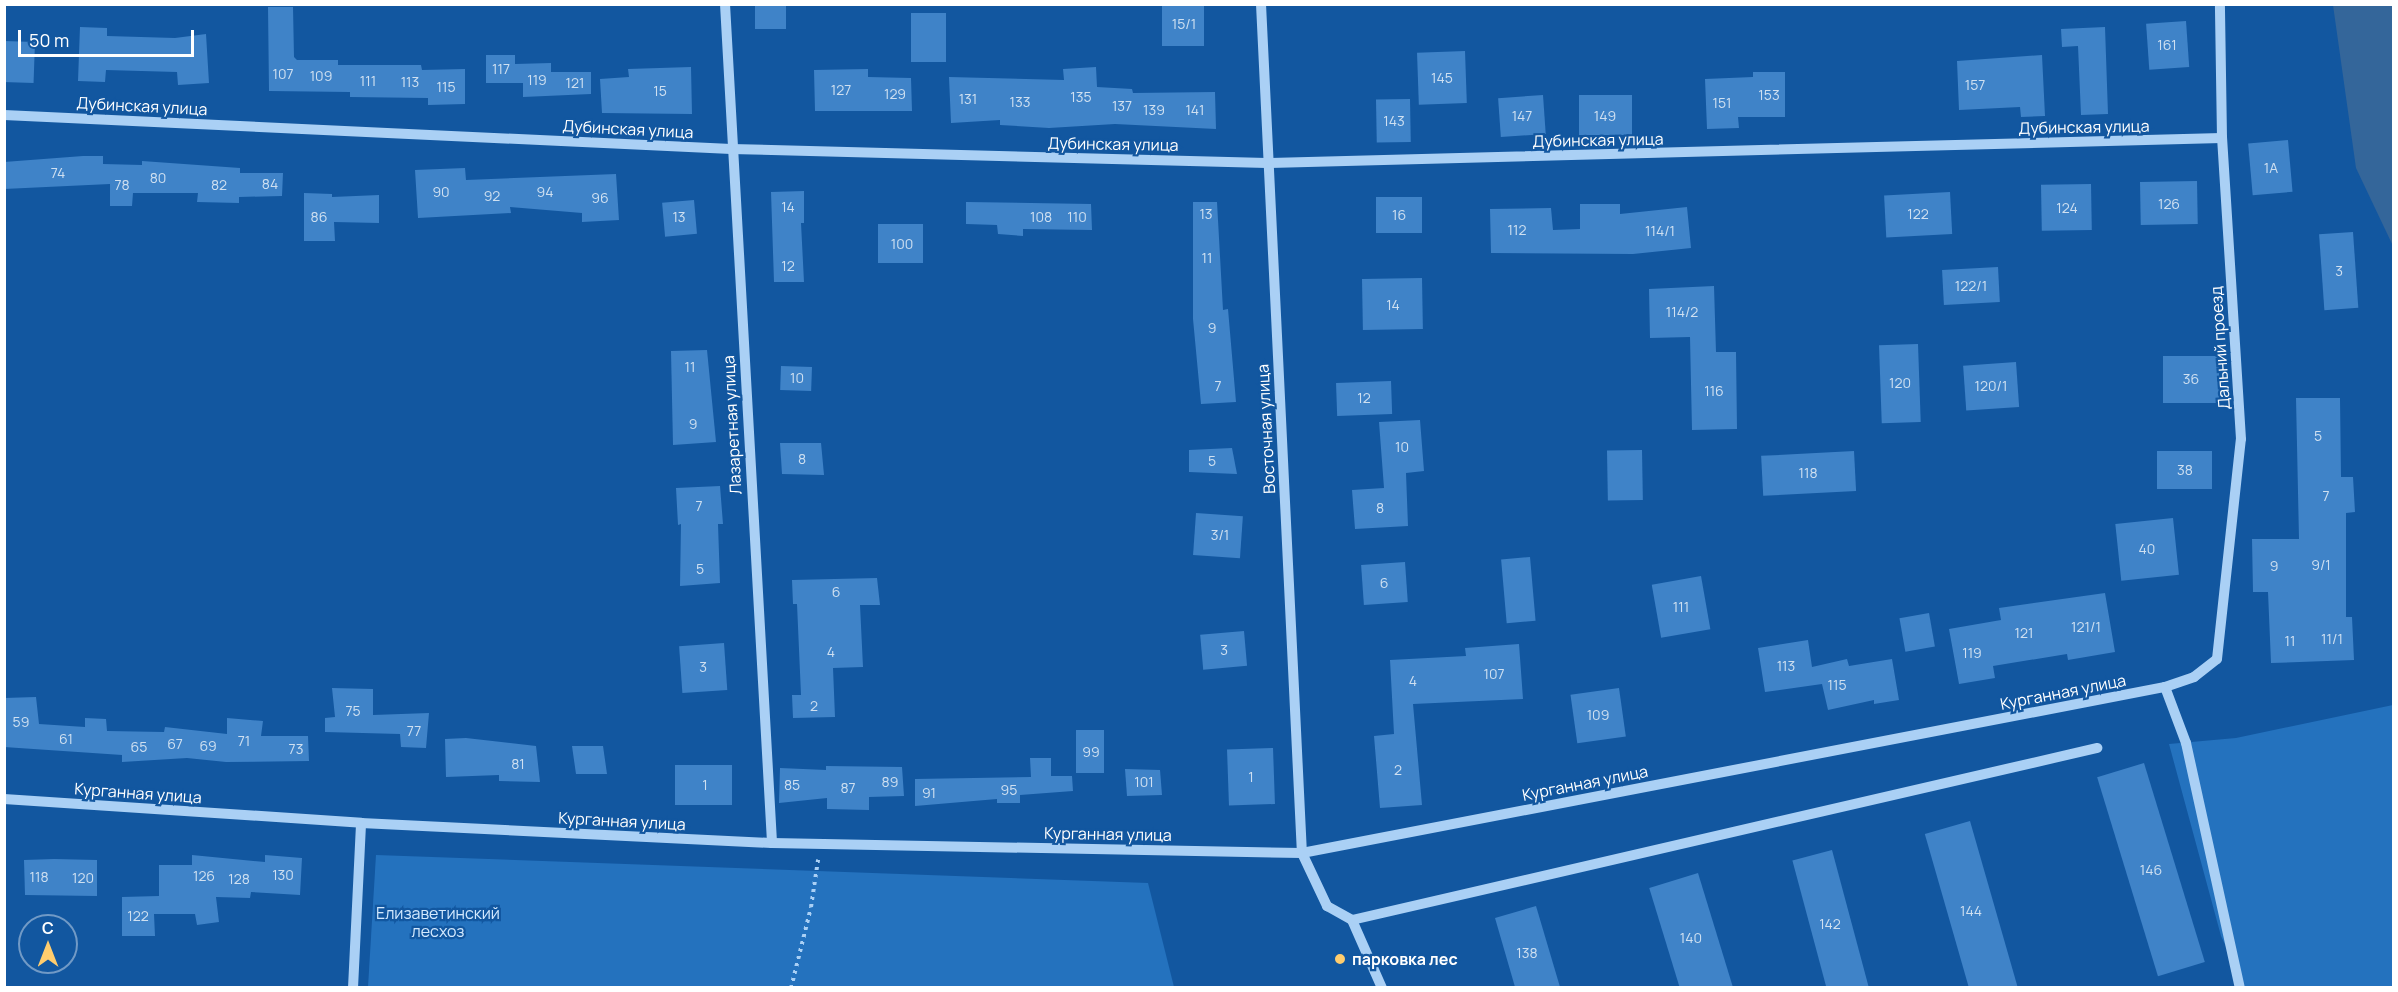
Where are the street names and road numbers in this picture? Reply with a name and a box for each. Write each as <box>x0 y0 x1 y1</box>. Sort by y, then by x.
street label: Дубинская улица <box>76 93 208 119</box>
street label: Дубинская улица <box>562 116 694 142</box>
street label: Дубинская улица <box>2018 116 2150 138</box>
street label: Дубинская улица <box>1532 129 1664 151</box>
street label: Дубинская улица <box>1047 133 1179 155</box>
street label: Дальний проезд <box>2206 286 2234 410</box>
street label: Лазаретная улица <box>719 355 745 495</box>
street label: Восточная улица <box>1253 364 1279 494</box>
street label: Курганная улица <box>1998 670 2128 714</box>
street label: Курганная улица <box>1520 761 1650 805</box>
street label: Курганная улица <box>74 779 202 807</box>
street label: Курганная улица <box>558 808 686 834</box>
street label: Курганная улица <box>1044 823 1172 845</box>

